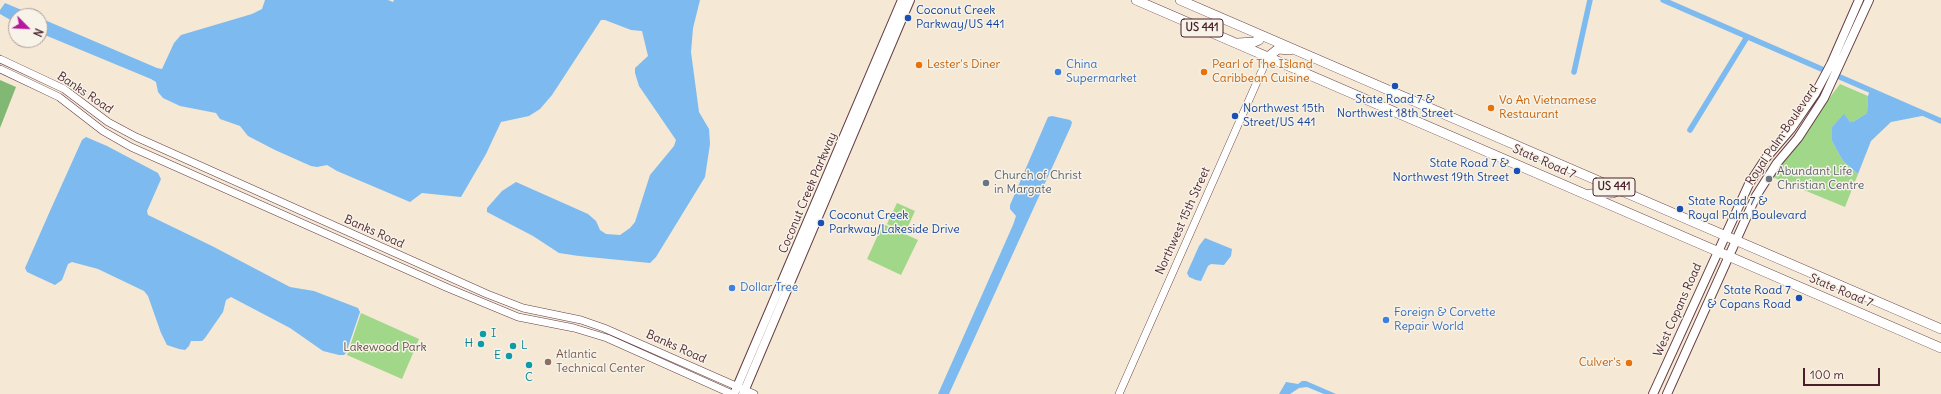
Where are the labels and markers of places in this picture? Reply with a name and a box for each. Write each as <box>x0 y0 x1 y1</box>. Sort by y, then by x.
place label: Coconut Creek Parkway/US 441 <box>916 4 1004 32</box>
marker: Coconut Creek Parkway/US 441 <box>903 13 913 23</box>
place label: Lester's Diner <box>927 58 1000 72</box>
place label: China Supermarket <box>1066 58 1137 86</box>
place label: Pearl of The Island Caribbean Cuisine <box>1212 58 1313 86</box>
marker: Lester's Diner <box>914 60 924 70</box>
marker: China Supermarket <box>1053 67 1063 77</box>
marker: Pearl of The Island Caribbean Cuisine <box>1199 67 1209 77</box>
marker: State Road 7 & Northwest 18th Street <box>1390 81 1400 91</box>
place label: State Road 7 & Northwest 18th Street <box>1337 93 1453 121</box>
place label: Vo An Vietnamese Restaurant <box>1499 94 1597 122</box>
place label: Northwest 15th Street/US 441 <box>1243 102 1325 130</box>
marker: Vo An Vietnamese Restaurant <box>1486 103 1496 113</box>
marker: Northwest 15th Street/US 441 <box>1230 111 1240 121</box>
place label: State Road 7 & Northwest 19th Street <box>1393 157 1509 185</box>
place label: Abundant Life Christian Centre <box>1777 165 1864 193</box>
marker: State Road 7 & Northwest 19th Street <box>1512 166 1522 176</box>
place label: Church of Christ in Margate <box>994 169 1082 197</box>
marker: Abundant Life Christian Centre <box>1764 174 1774 184</box>
marker: Church of Christ in Margate <box>981 178 991 188</box>
place label: State Road 7 & Royal Palm Boulevard <box>1688 195 1807 223</box>
marker: State Road 7 & Royal Palm Boulevard <box>1675 204 1685 214</box>
place label: Coconut Creek Parkway/Lakeside Drive <box>829 209 960 237</box>
marker: Coconut Creek Parkway/Lakeside Drive <box>816 218 826 228</box>
place label: Dollar Tree <box>740 281 798 295</box>
marker: Dollar Tree <box>727 283 737 293</box>
place label: State Road 7 & Copans Road <box>1707 284 1791 312</box>
marker: State Road 7 & Copans Road <box>1794 293 1804 303</box>
place label: Foreign & Corvette Repair World <box>1394 306 1495 334</box>
marker: Foreign & Corvette Repair World <box>1381 315 1391 325</box>
place label: I <box>491 327 496 341</box>
marker: I <box>478 329 488 339</box>
place label: H <box>464 337 473 351</box>
marker: H <box>476 339 486 349</box>
place label: L <box>521 339 528 353</box>
marker: L <box>508 341 518 351</box>
place label: Atlantic Technical Center <box>556 348 645 376</box>
place label: E <box>494 349 501 363</box>
marker: E <box>504 351 514 361</box>
place label: Culver's <box>1579 356 1621 370</box>
marker: Atlantic Technical Center <box>543 357 553 367</box>
marker: Culver's <box>1624 358 1634 368</box>
marker: C <box>524 360 534 370</box>
place label: C <box>525 371 533 385</box>

